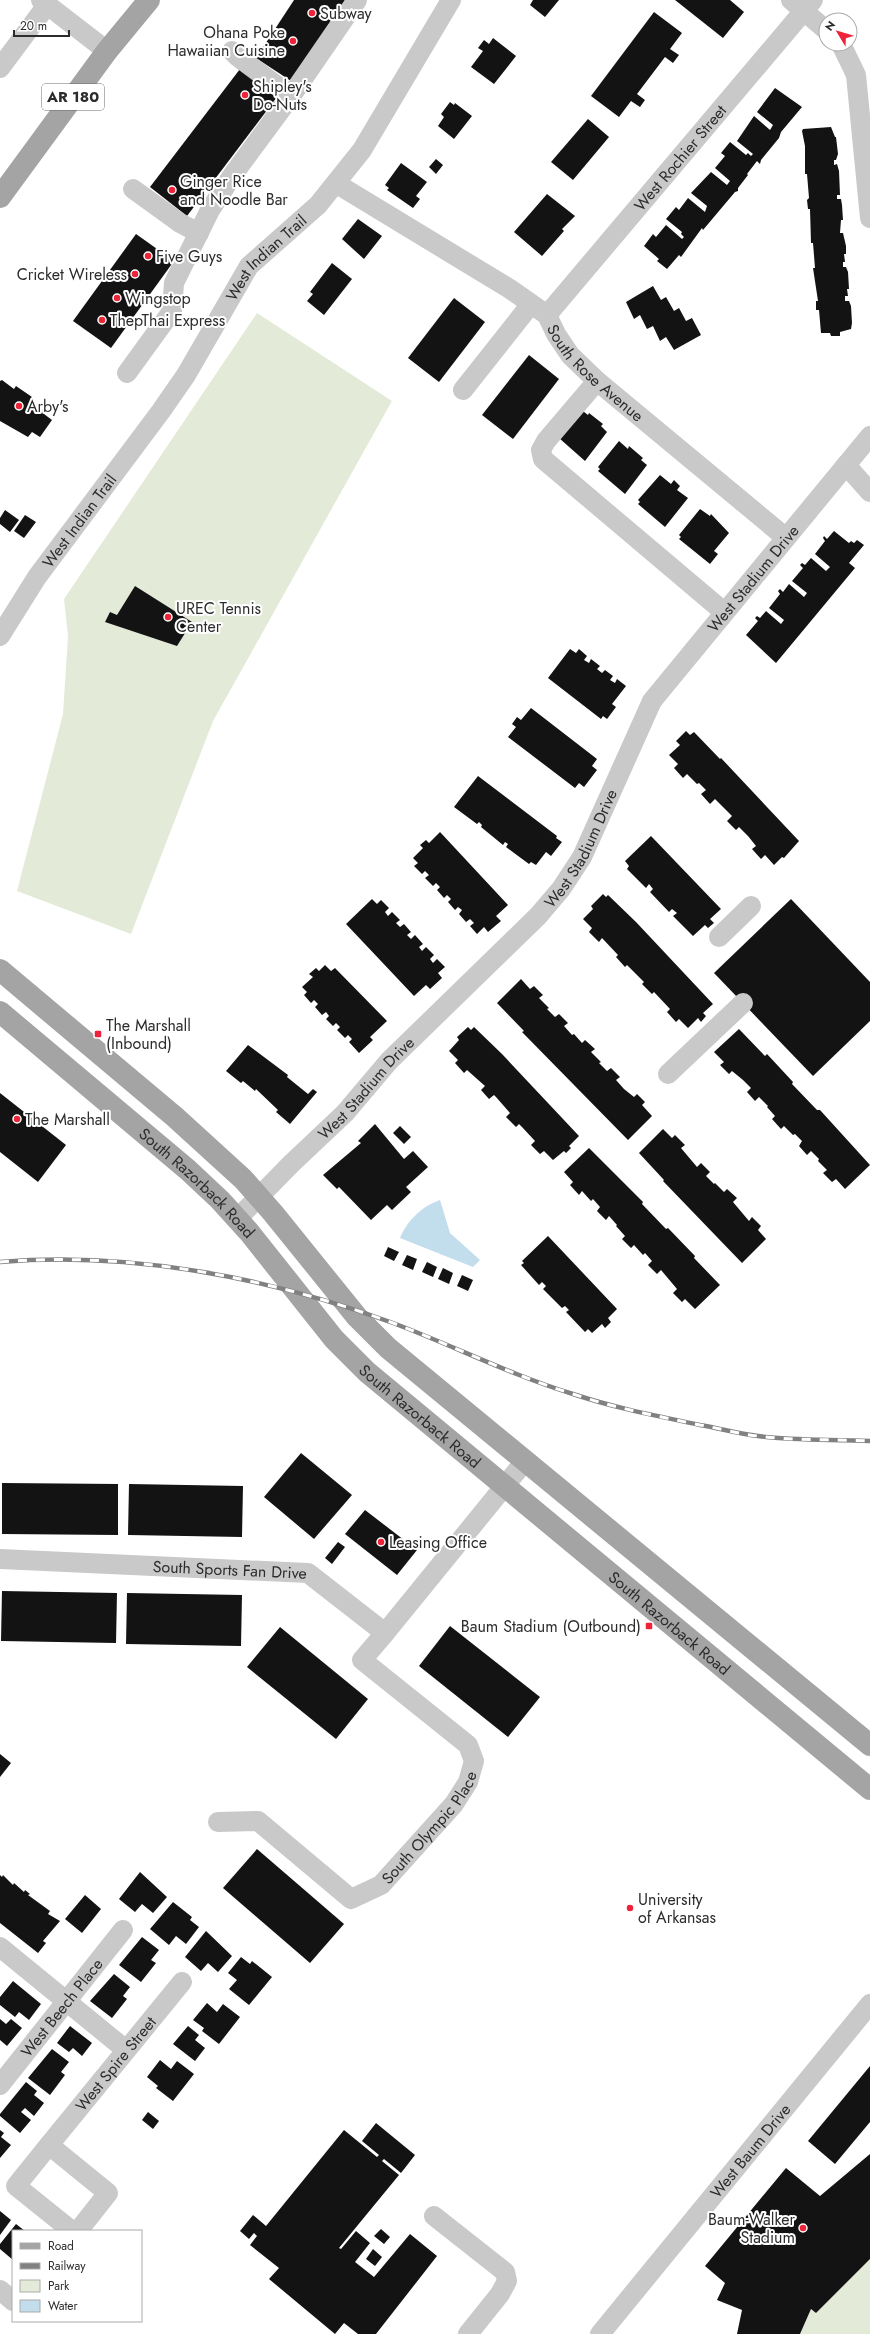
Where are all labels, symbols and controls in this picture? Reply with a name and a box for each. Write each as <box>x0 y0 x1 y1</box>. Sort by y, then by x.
place label: Subway <box>320 2 373 25</box>
marker: Subway <box>307 8 317 18</box>
scale bar <box>14 12 69 38</box>
north arrow <box>818 12 858 52</box>
text: 20 m <box>20 17 47 35</box>
text: N <box>821 17 839 34</box>
place label: Ohana Poke Hawaiian Cuisine <box>167 21 285 62</box>
marker: Ohana Poke Hawaiian Cuisine <box>288 36 298 46</box>
place label: Shipley's Do-Nuts <box>253 75 312 116</box>
road number: AR 180 <box>42 84 104 110</box>
marker: Shipley's Do-Nuts <box>240 90 250 100</box>
street label: West Rochier Street <box>629 100 732 216</box>
place label: Ginger Rice and Noodle Bar <box>180 170 288 211</box>
marker: Ginger Rice and Noodle Bar <box>167 185 177 195</box>
street label: West Indian Trail <box>220 209 312 305</box>
place label: Five Guys <box>156 245 222 268</box>
marker: Five Guys <box>143 251 153 261</box>
place label: Cricket Wireless <box>17 263 127 286</box>
marker: Cricket Wireless <box>130 269 140 279</box>
place label: Wingstop <box>125 287 191 310</box>
marker: Wingstop <box>112 293 122 303</box>
place label: ThepThai Express <box>110 309 225 332</box>
marker: ThepThai Express <box>97 315 107 325</box>
street label: South Rose Avenue <box>541 321 648 427</box>
place label: Arby's <box>27 395 68 418</box>
marker: Arby's <box>14 401 24 411</box>
street label: West Indian Trail <box>37 469 122 573</box>
street label: West Stadium Drive <box>702 520 804 637</box>
place label: UREC Tennis Center <box>176 597 261 638</box>
marker: UREC Tennis Center <box>163 612 173 622</box>
street label: West Stadium Drive <box>539 786 623 913</box>
place label: The Marshall (Inbound) <box>106 1014 191 1055</box>
marker: The Marshall (Inbound) <box>93 1029 103 1039</box>
street label: West Stadium Drive <box>313 1032 420 1145</box>
place label: The Marshall <box>25 1108 110 1131</box>
marker: The Marshall <box>12 1114 22 1124</box>
street label: South Razorback Road <box>134 1123 260 1243</box>
street label: South Razorback Road <box>354 1359 486 1474</box>
place label: Leasing Office <box>389 1531 487 1554</box>
marker: Leasing Office <box>376 1537 386 1547</box>
street label: South Sports Fan Drive <box>152 1555 307 1585</box>
street label: South Razorback Road <box>603 1566 735 1681</box>
place label: Baum Stadium (Outbound) <box>461 1615 641 1638</box>
marker: Baum Stadium (Outbound) <box>644 1621 654 1631</box>
street label: South Olympic Place <box>376 1769 482 1889</box>
place label: University of Arkansas <box>638 1888 716 1929</box>
marker: University of Arkansas <box>625 1903 635 1913</box>
street label: West Beech Place <box>16 1953 108 2062</box>
street label: West Spire Street <box>70 2011 162 2116</box>
street label: West Baum Drive <box>705 2099 796 2203</box>
place label: Baum-Walker Stadium <box>708 2208 796 2249</box>
marker: Baum-Walker Stadium <box>798 2223 808 2233</box>
legend <box>12 2230 142 2322</box>
text: Road <box>48 2237 74 2255</box>
text: Railway <box>48 2257 86 2275</box>
text: Park <box>48 2277 70 2295</box>
text: Water <box>48 2297 79 2315</box>

